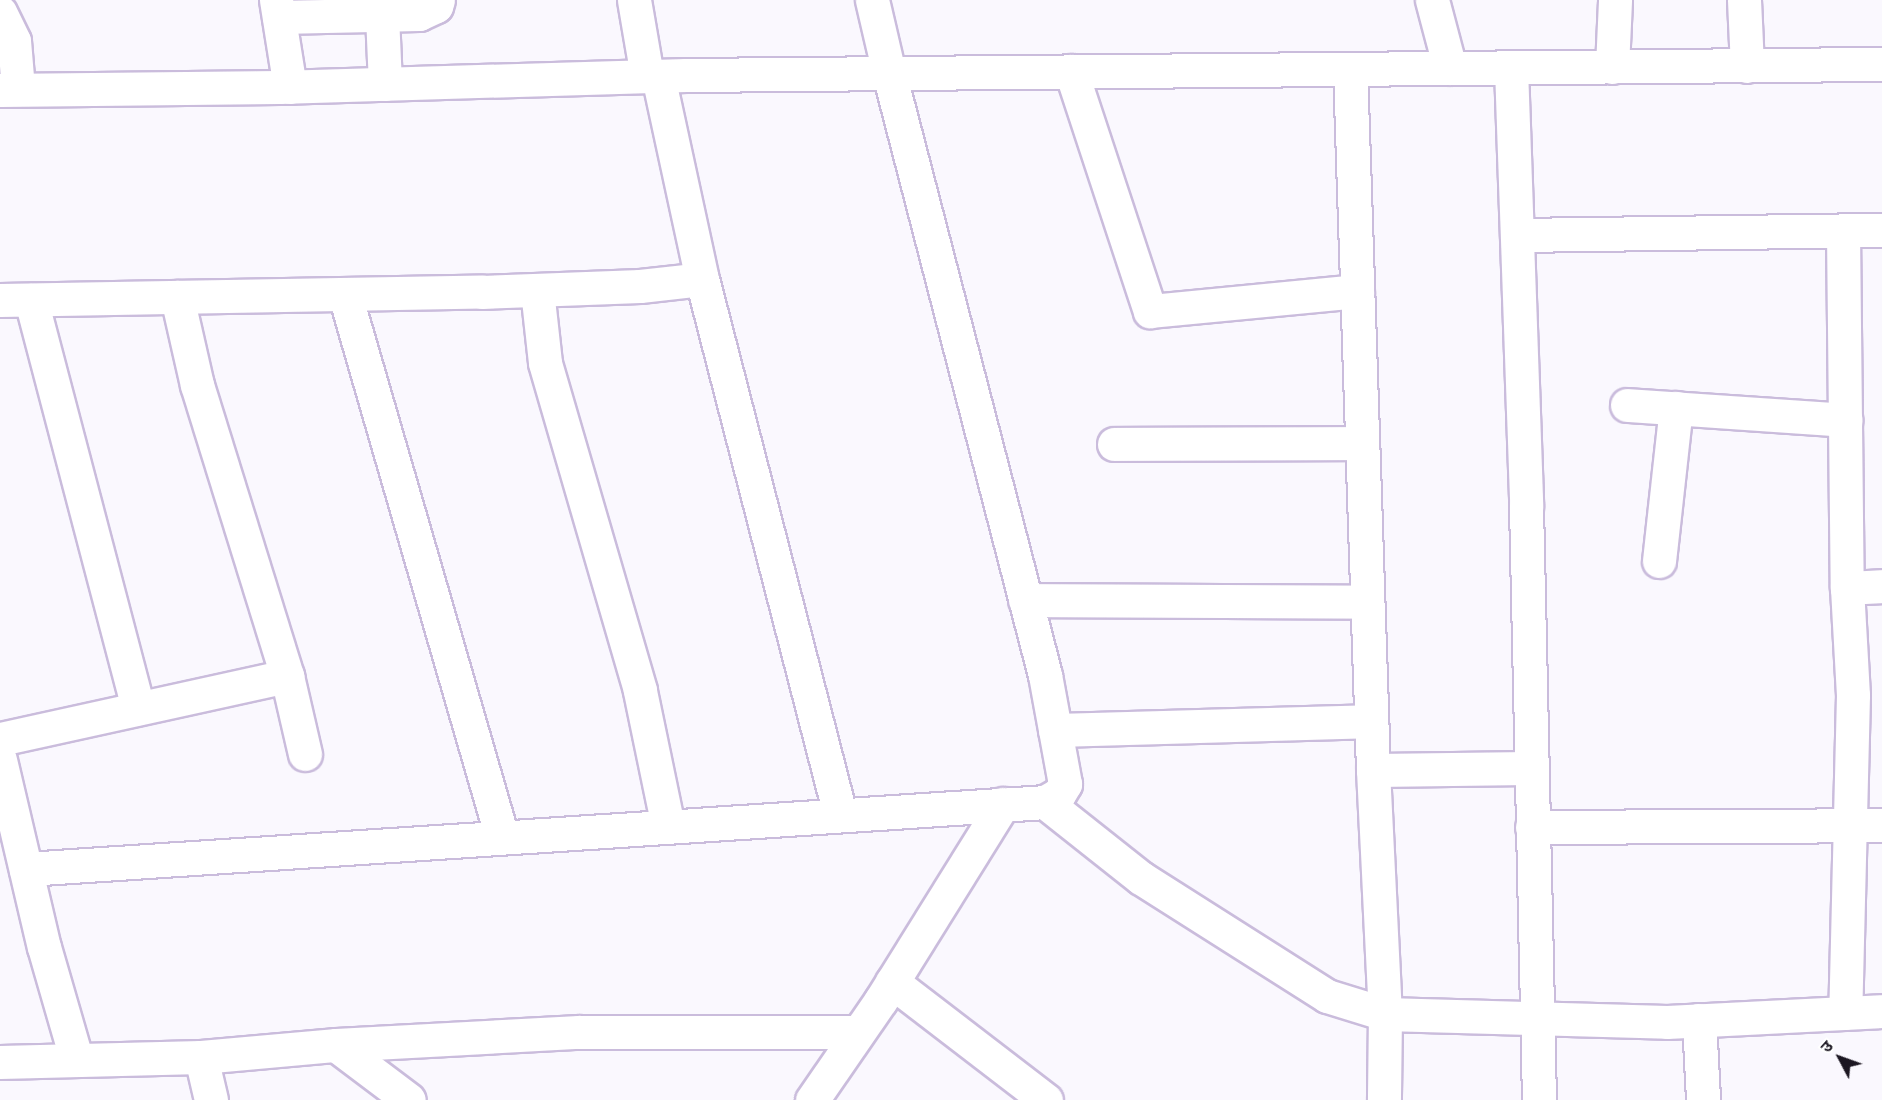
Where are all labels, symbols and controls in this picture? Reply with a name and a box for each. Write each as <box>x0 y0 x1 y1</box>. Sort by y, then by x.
north arrow <box>1810 1028 1870 1088</box>
text: उ <box>1816 1036 1837 1056</box>

